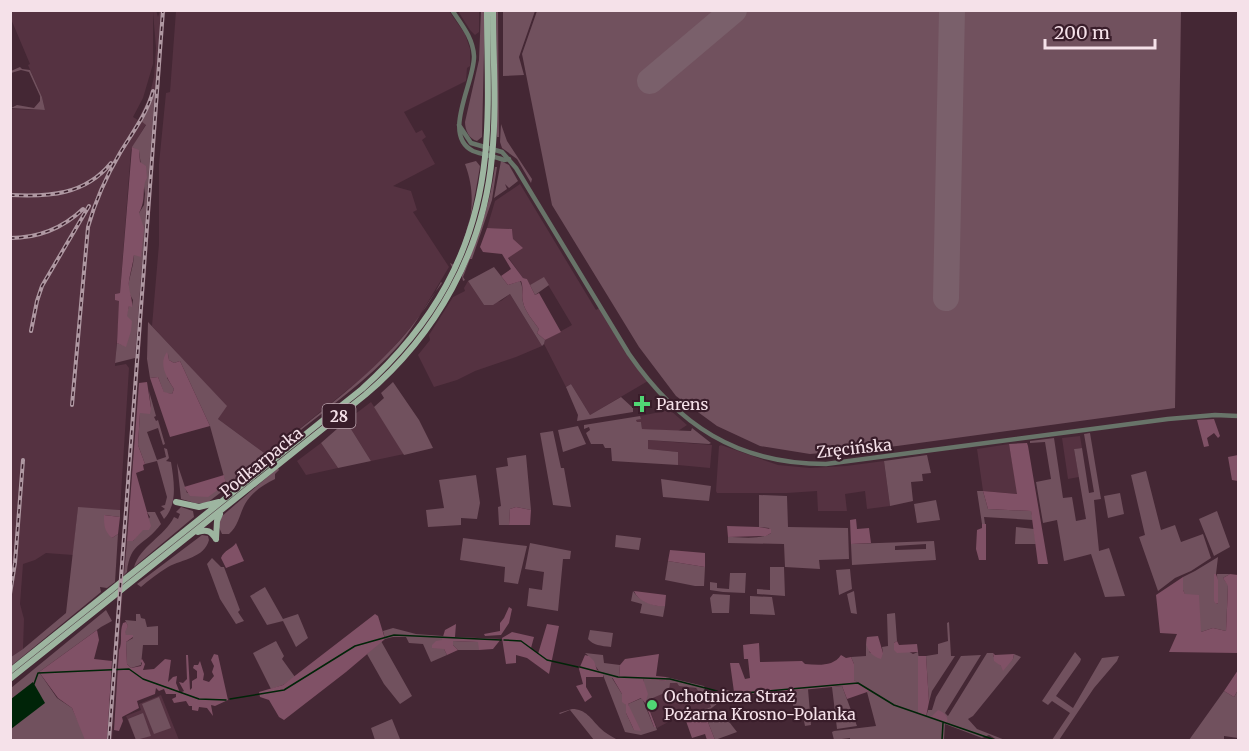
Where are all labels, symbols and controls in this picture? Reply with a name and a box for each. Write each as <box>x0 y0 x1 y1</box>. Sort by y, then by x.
scale bar <box>1045 12 1154 50</box>
text: 200 m <box>1054 21 1110 44</box>
place label: Parens <box>656 394 708 414</box>
marker: Parens <box>633 395 651 413</box>
road number: 28 <box>322 404 356 428</box>
street label: Podkarpacka <box>216 422 307 501</box>
street label: Zręcińska <box>815 434 893 462</box>
place label: Ochotnicza Straż Pożarna Krosno-Polanka <box>664 686 856 724</box>
marker: Ochotnicza Straż Pożarna Krosno-Polanka <box>645 698 659 712</box>

